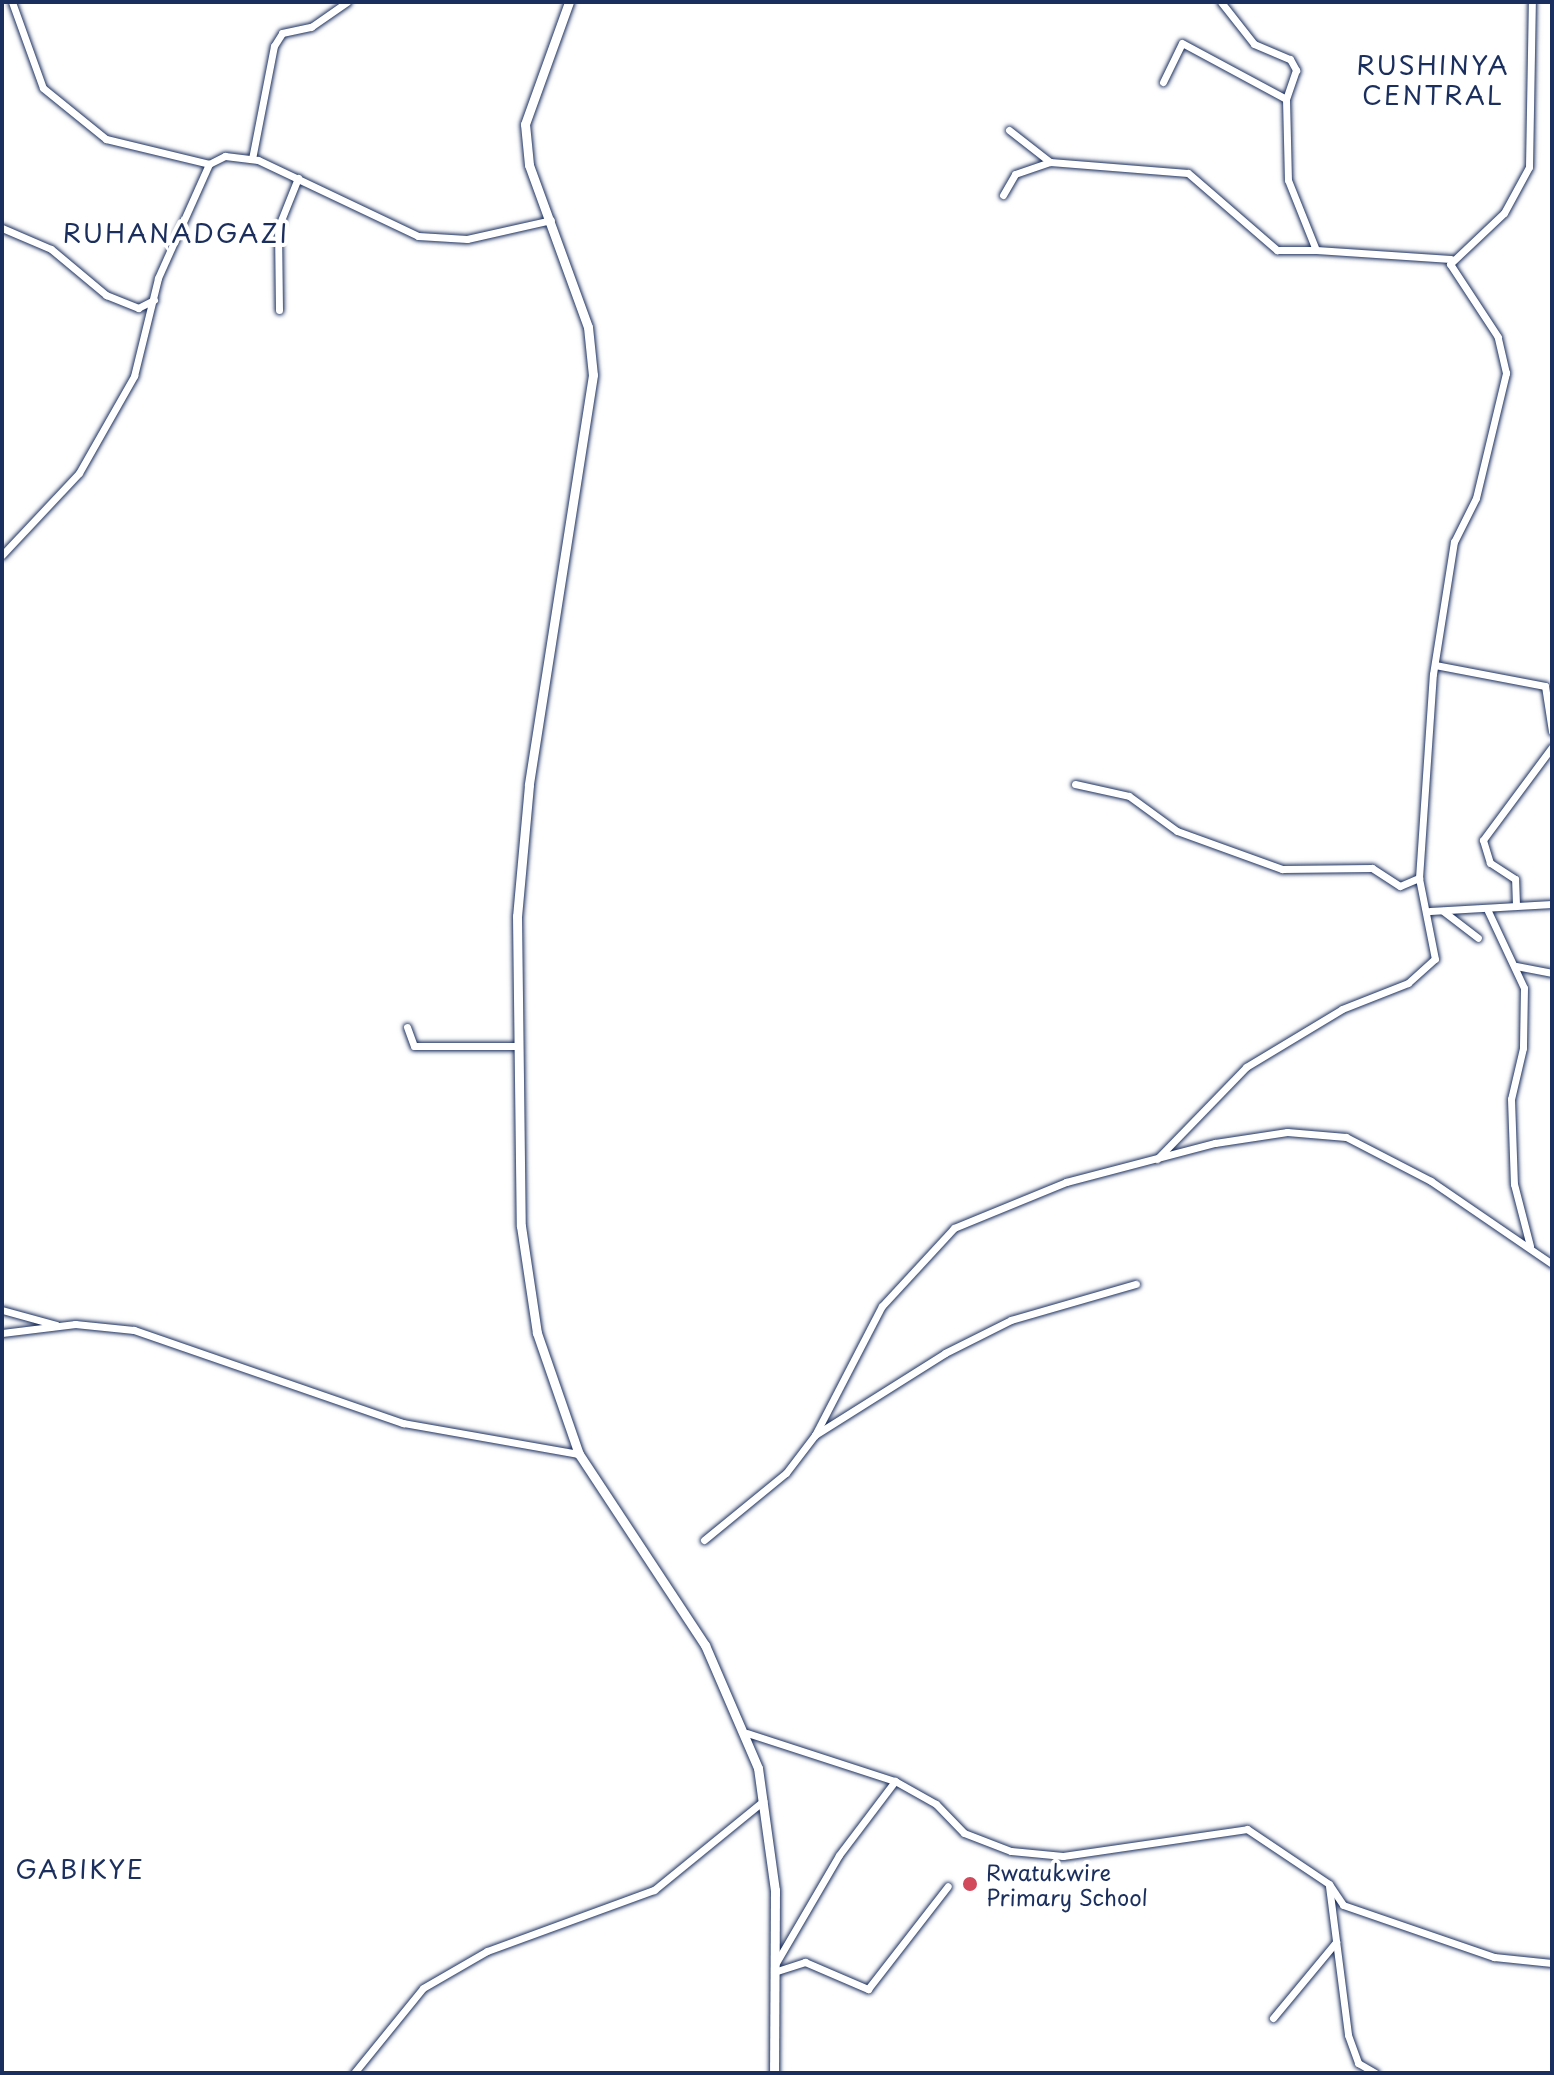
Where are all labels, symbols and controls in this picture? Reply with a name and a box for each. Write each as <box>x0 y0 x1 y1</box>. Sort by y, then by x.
district label: RUSHINYA CENTRAL <box>1358 49 1508 110</box>
district label: RUHANADGAZI <box>63 217 289 249</box>
district label: GABIKYE <box>14 1853 146 1885</box>
place label: Rwatukwire Primary School <box>986 1858 1148 1910</box>
marker: Rwatukwire Primary School <box>961 1875 979 1893</box>

